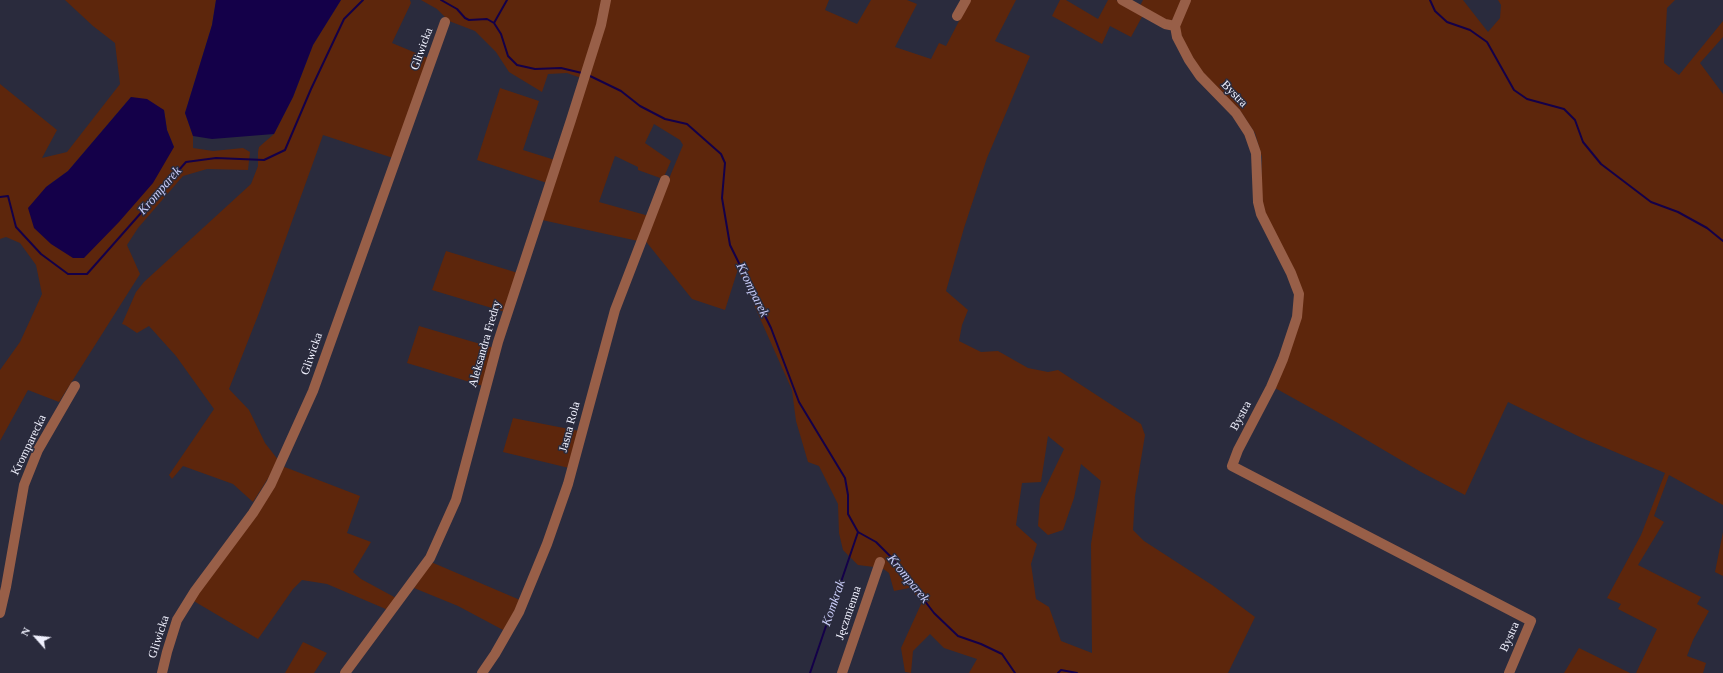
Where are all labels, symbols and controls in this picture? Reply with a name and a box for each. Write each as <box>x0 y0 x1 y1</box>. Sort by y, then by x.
street label: Gliwicka <box>408 26 436 72</box>
street label: Bystra <box>1218 78 1250 110</box>
water label: Kromparek <box>135 164 185 218</box>
water label: Kromparek <box>732 260 772 320</box>
street label: Aleksandra Fredry <box>466 299 504 389</box>
street label: Gliwicka <box>298 331 326 377</box>
street label: Bystra <box>1227 399 1255 433</box>
street label: Jasna Rola <box>556 400 584 454</box>
street label: Kromparecka <box>8 412 50 478</box>
water label: Kromparek <box>884 551 932 607</box>
water label: Komkrak <box>819 578 849 628</box>
street label: Jęczmienna <box>833 584 865 642</box>
street label: Gliwicka <box>145 614 173 660</box>
north arrow <box>16 617 56 657</box>
street label: Bystra <box>1497 620 1523 654</box>
text: N <box>18 625 32 638</box>

